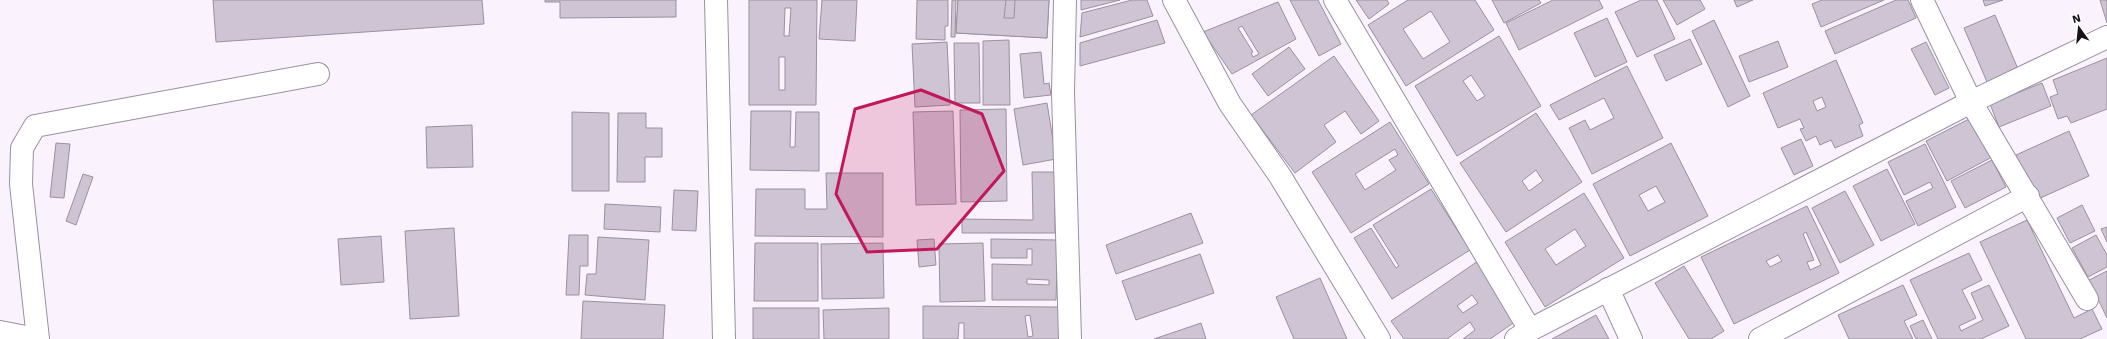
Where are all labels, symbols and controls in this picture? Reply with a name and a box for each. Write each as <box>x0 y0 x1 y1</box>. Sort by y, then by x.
north arrow <box>2059 8 2099 48</box>
text: N <box>2071 11 2082 26</box>

